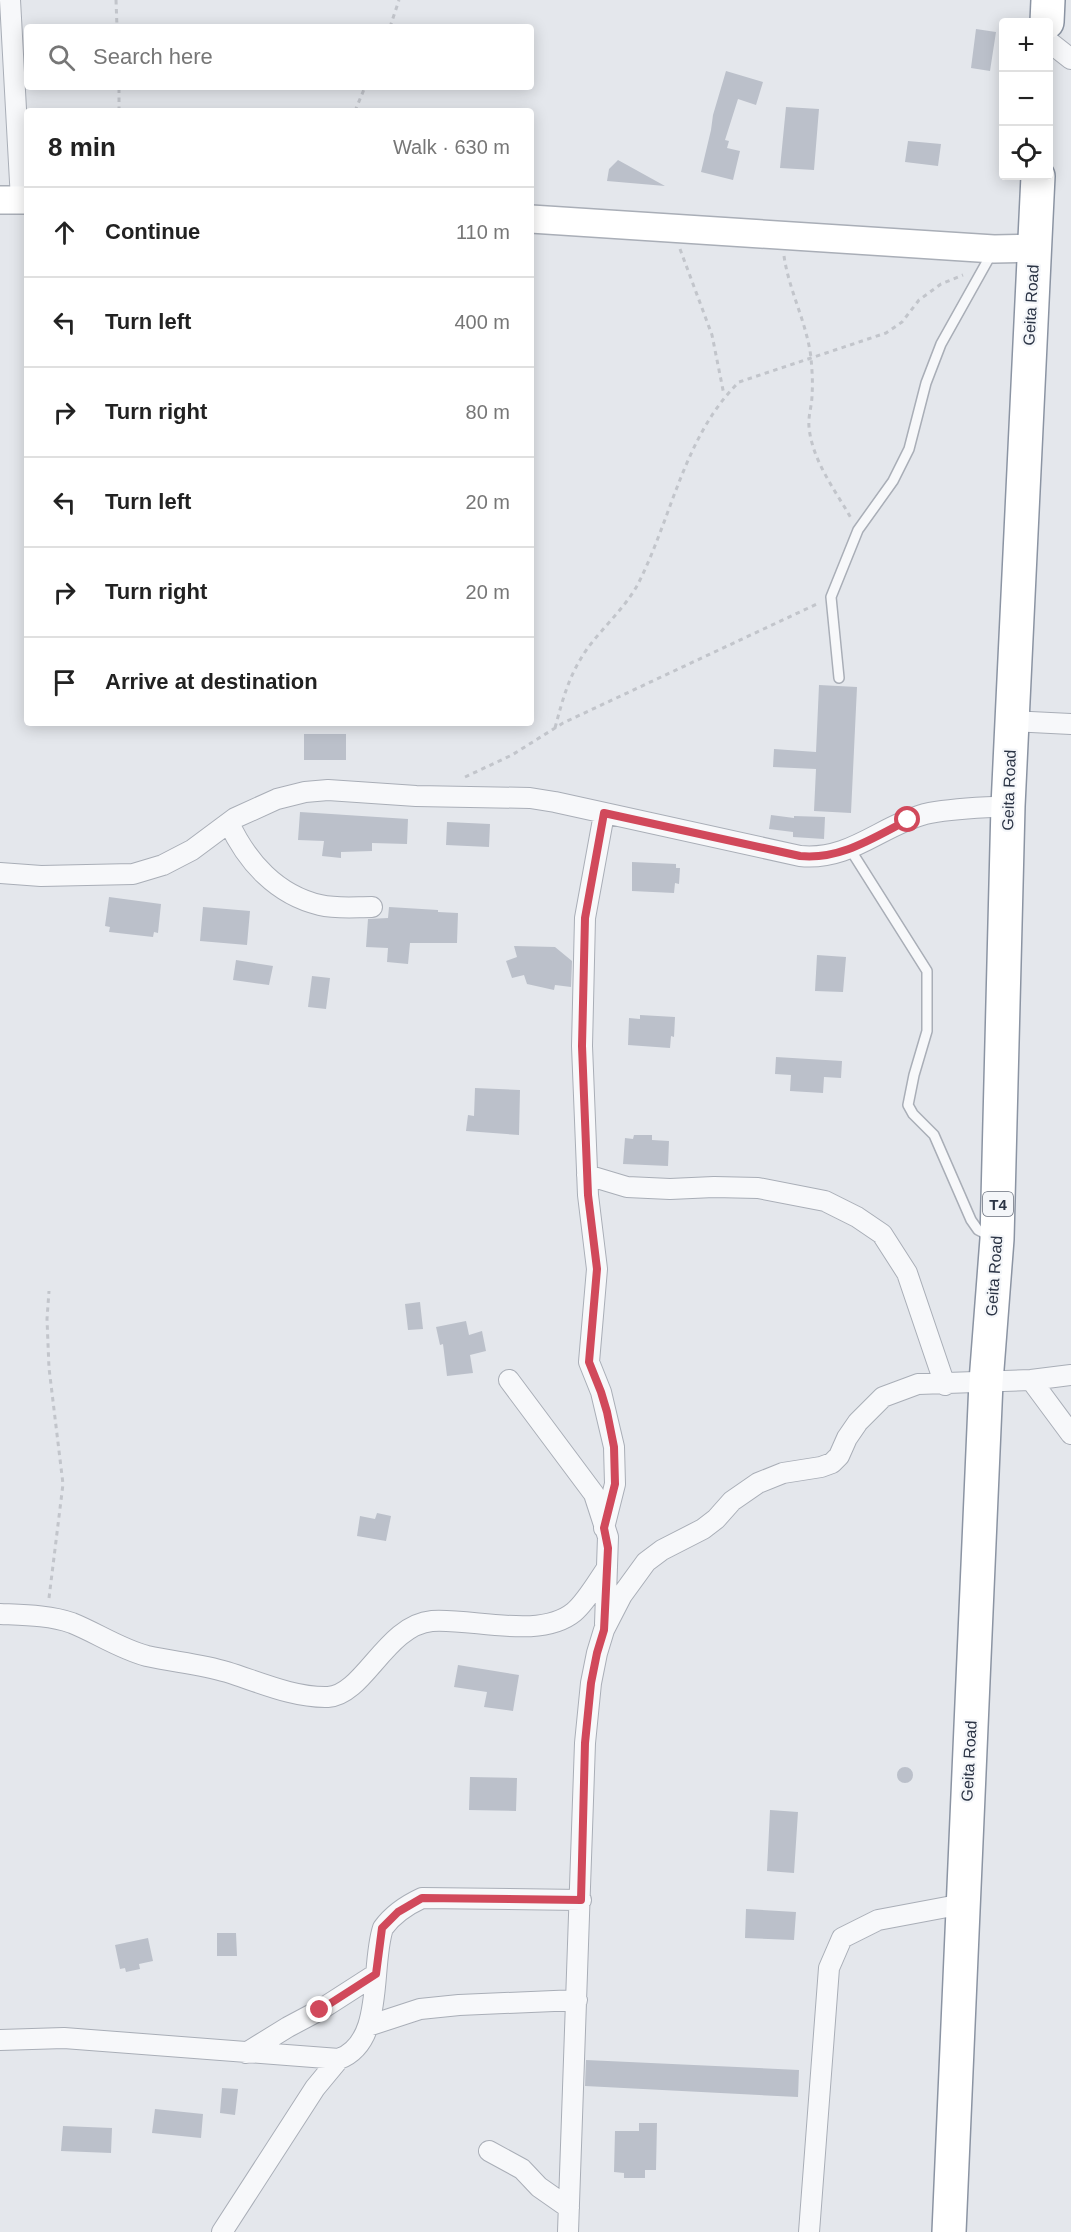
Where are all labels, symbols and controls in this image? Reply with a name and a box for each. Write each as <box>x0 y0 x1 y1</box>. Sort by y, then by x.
map controls <box>999 18 1053 180</box>
button: + <box>999 18 1053 72</box>
search box <box>24 24 534 90</box>
icon: search <box>45 41 78 74</box>
text: Search here <box>93 44 213 69</box>
button: − <box>999 72 1053 126</box>
button: locate <box>999 126 1053 180</box>
text: 8 min <box>48 132 116 162</box>
text: Walk · 630 m <box>393 136 510 158</box>
icon: ahead <box>48 216 81 249</box>
text: Continue <box>105 219 200 244</box>
text: 110 m <box>456 221 510 243</box>
street label: Geita Road <box>1020 264 1042 346</box>
icon: left <box>48 306 81 339</box>
text: Turn left <box>105 309 191 334</box>
text: 400 m <box>454 311 510 333</box>
icon: right <box>48 396 81 429</box>
text: Turn right <box>105 399 207 424</box>
text: 80 m <box>466 401 510 423</box>
icon: left <box>48 486 81 519</box>
text: Turn left <box>105 489 191 514</box>
text: 20 m <box>466 491 510 513</box>
icon: right <box>48 576 81 609</box>
text: Turn right <box>105 579 207 604</box>
text: 20 m <box>466 581 510 603</box>
icon: arrive <box>48 666 81 699</box>
text: Arrive at destination <box>105 669 318 694</box>
street label: Geita Road <box>999 749 1019 831</box>
route start <box>894 806 920 832</box>
road number: T4 <box>983 1192 1013 1216</box>
street label: Geita Road <box>983 1235 1005 1317</box>
street label: Geita Road <box>958 1720 980 1802</box>
route end <box>306 1996 332 2022</box>

